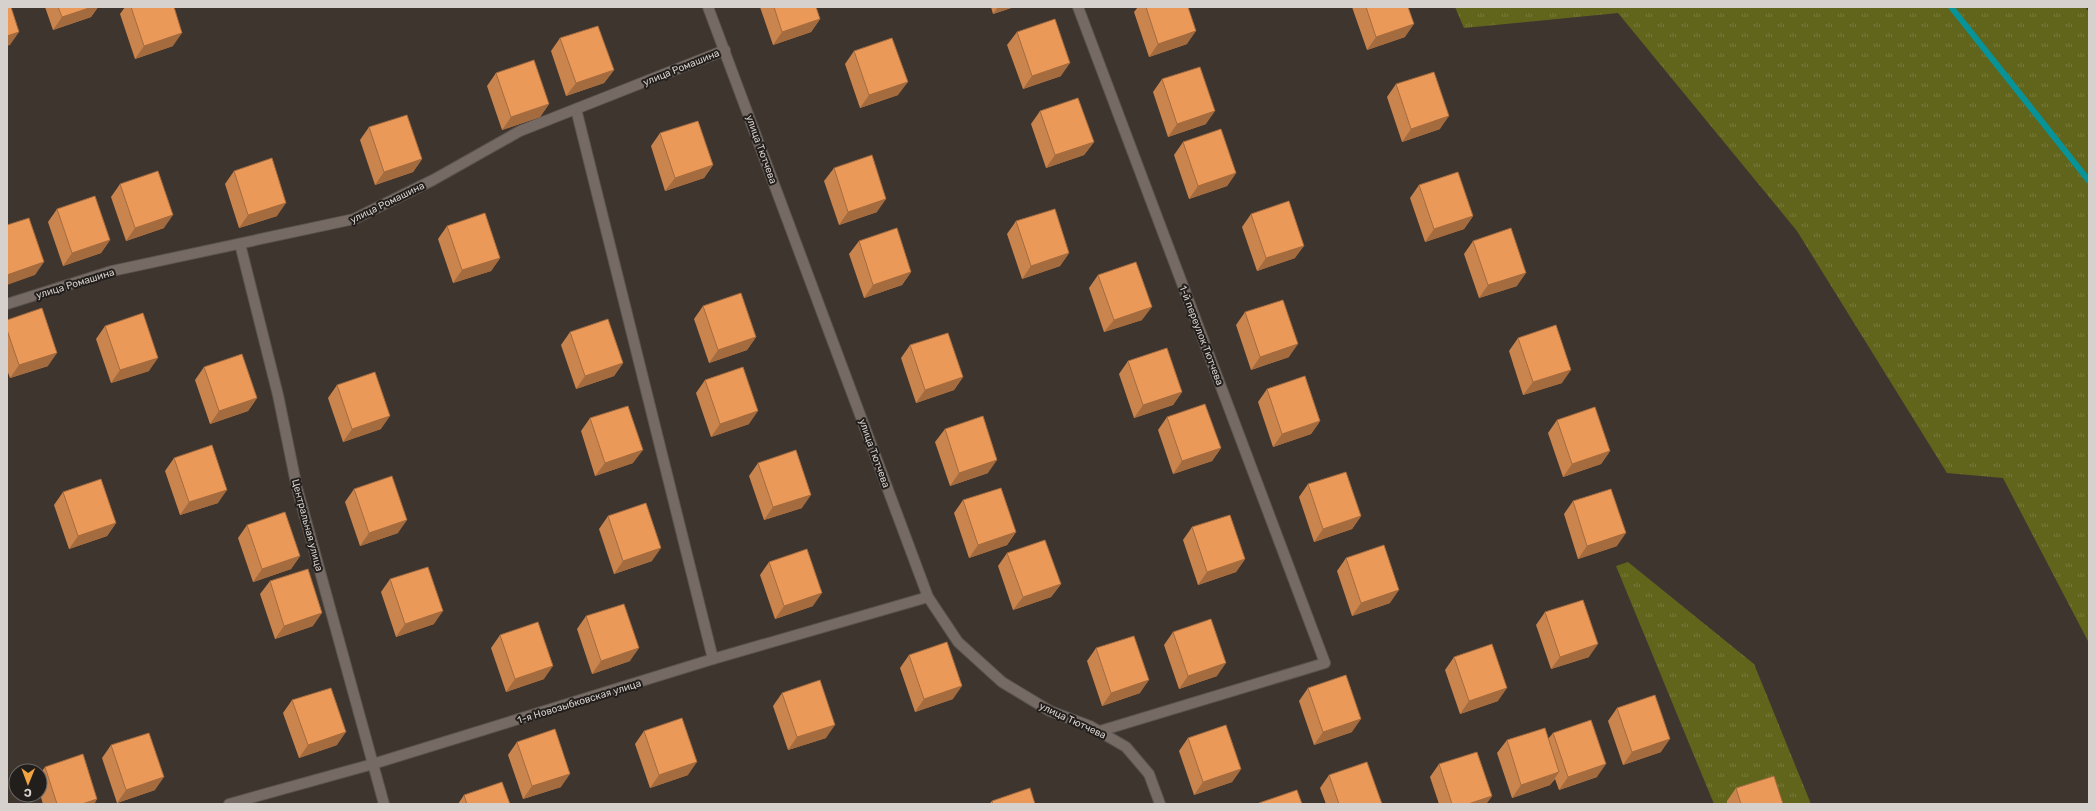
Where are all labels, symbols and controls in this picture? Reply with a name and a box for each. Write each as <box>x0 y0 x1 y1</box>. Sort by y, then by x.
street label: улица Ромашина <box>641 47 721 89</box>
street label: улица Тютчева <box>743 113 779 185</box>
street label: улица Ромашина <box>348 180 427 226</box>
street label: улица Ромашина <box>35 266 116 302</box>
street label: 1-й переулок Тютчева <box>1176 284 1226 387</box>
street label: улица Тютчева <box>856 417 892 489</box>
street label: Центральная улица <box>289 478 325 573</box>
street label: 1-я Новозыбковская улица <box>516 677 643 727</box>
street label: улица Тютчева <box>1037 700 1108 742</box>
north arrow <box>8 763 48 803</box>
text: С <box>24 786 32 799</box>

